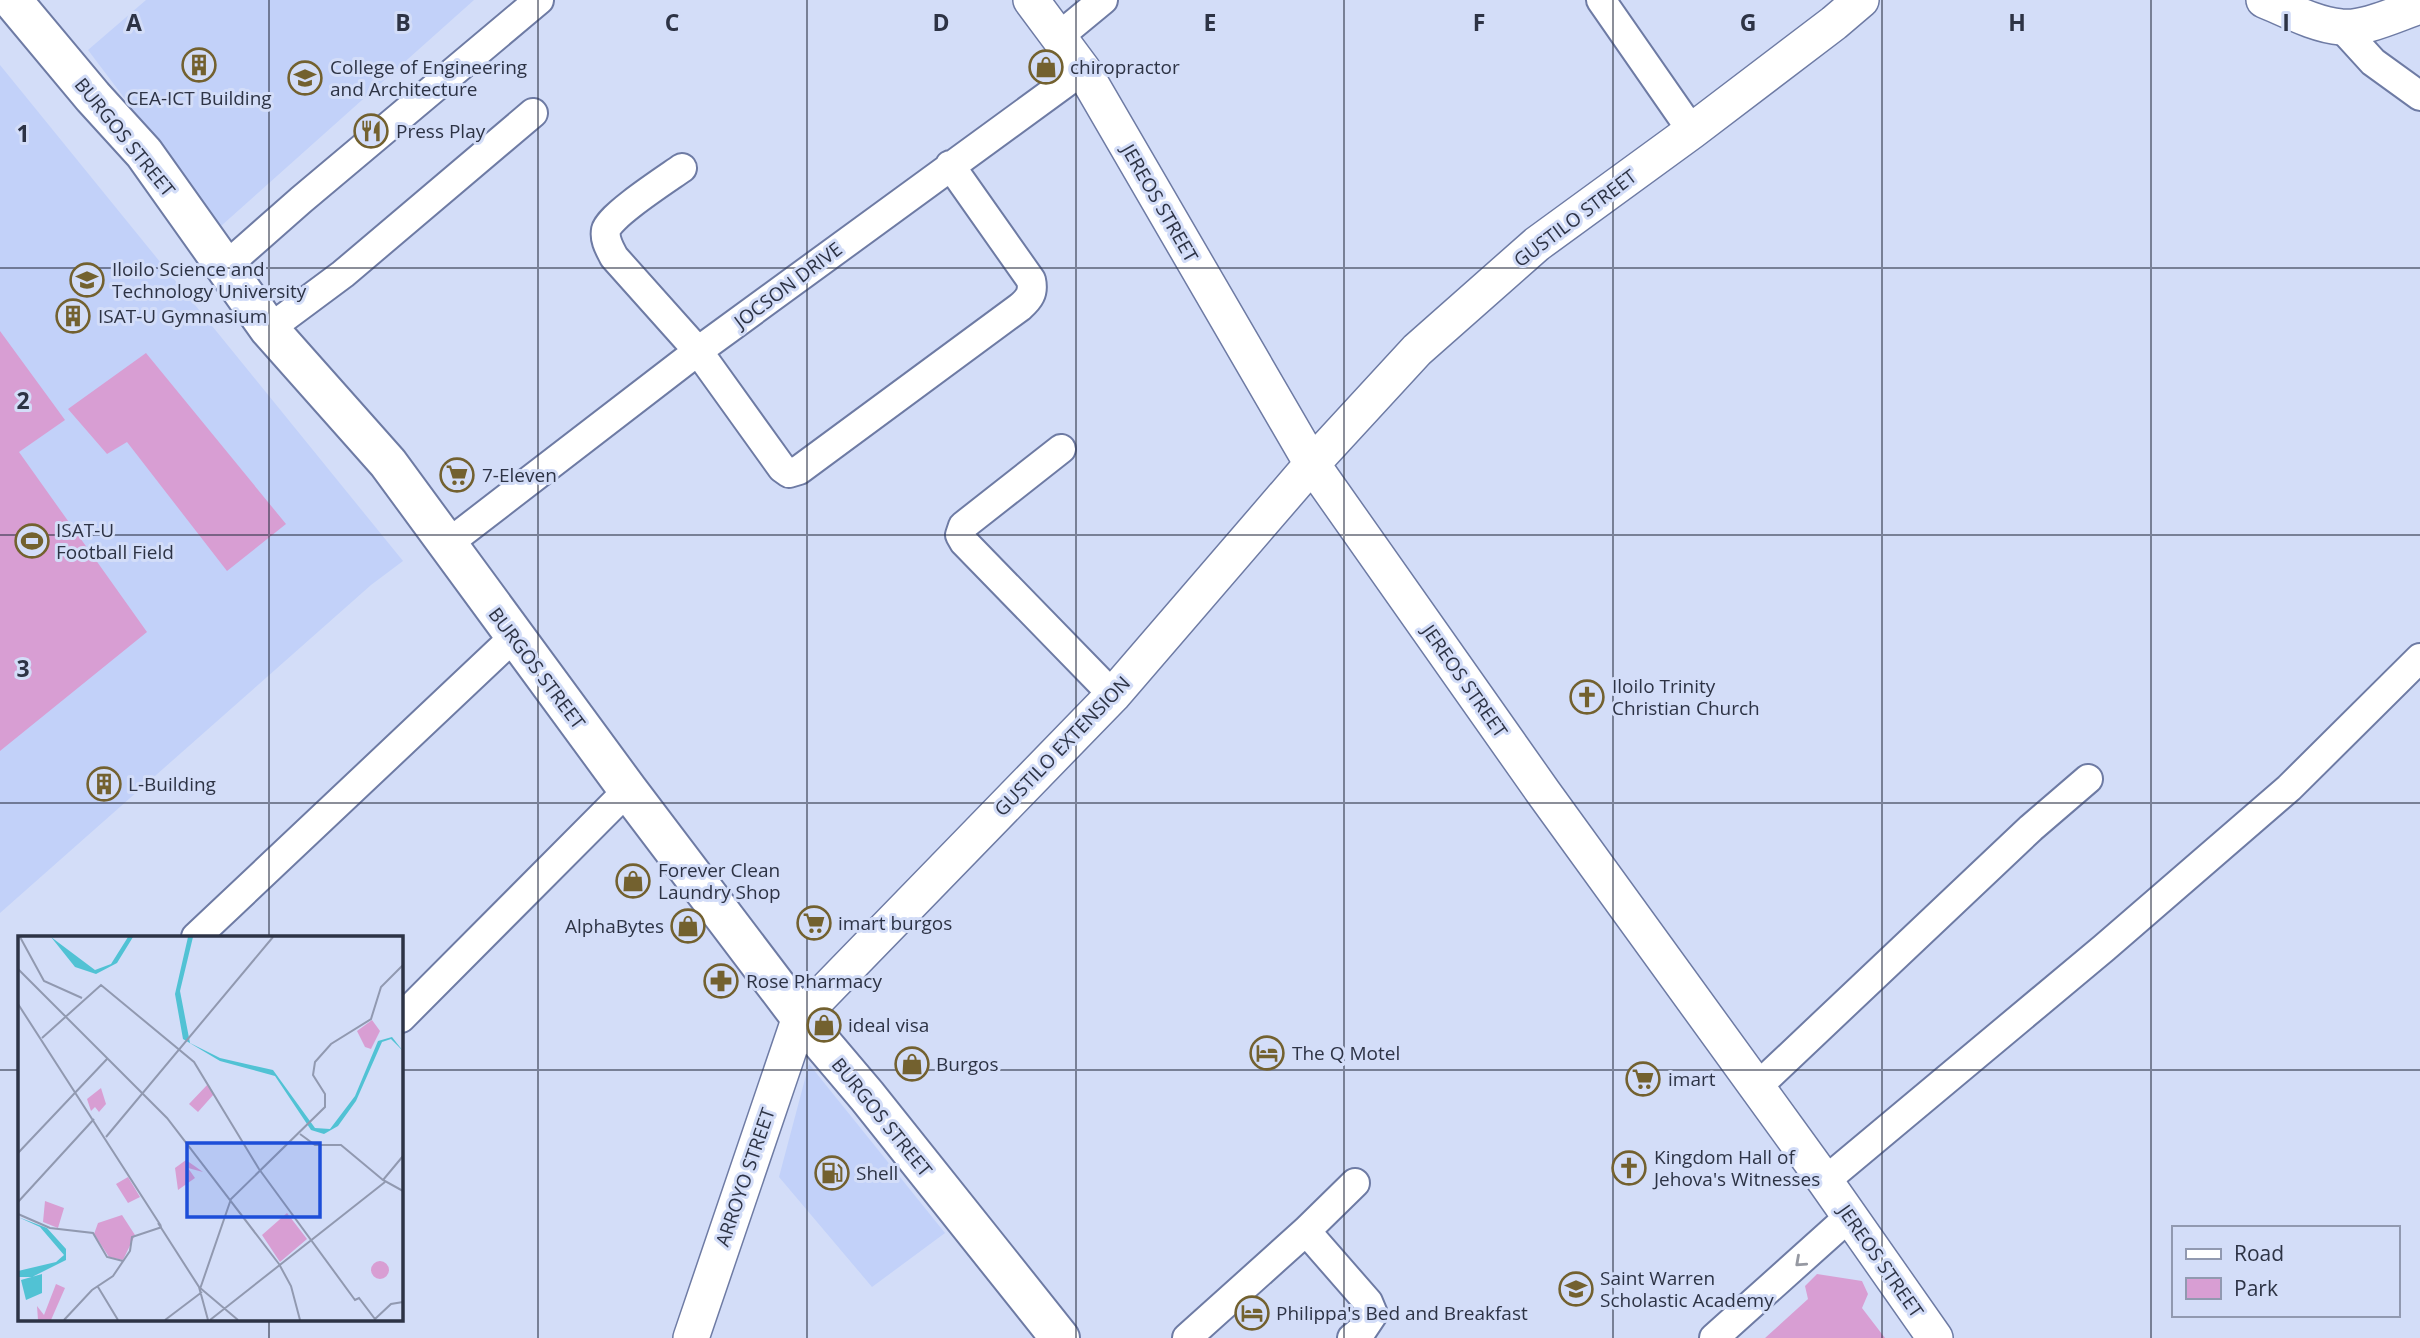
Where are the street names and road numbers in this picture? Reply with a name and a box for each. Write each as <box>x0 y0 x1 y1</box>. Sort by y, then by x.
street label: BURGOS STREET <box>69 72 181 202</box>
street label: JEREOS STREET <box>1115 137 1205 267</box>
street label: GUSTILO STREET <box>1508 163 1642 273</box>
street label: JOCSON DRIVE <box>727 236 847 335</box>
street label: BURGOS STREET <box>483 602 592 735</box>
street label: JEREOS STREET <box>1415 618 1514 743</box>
street label: GUSTILO EXTENSION <box>988 670 1136 822</box>
street label: BURGOS STREET <box>826 1052 938 1182</box>
street label: ARROYO STREET <box>709 1104 781 1250</box>
street label: JEREOS STREET <box>1831 1198 1930 1323</box>

